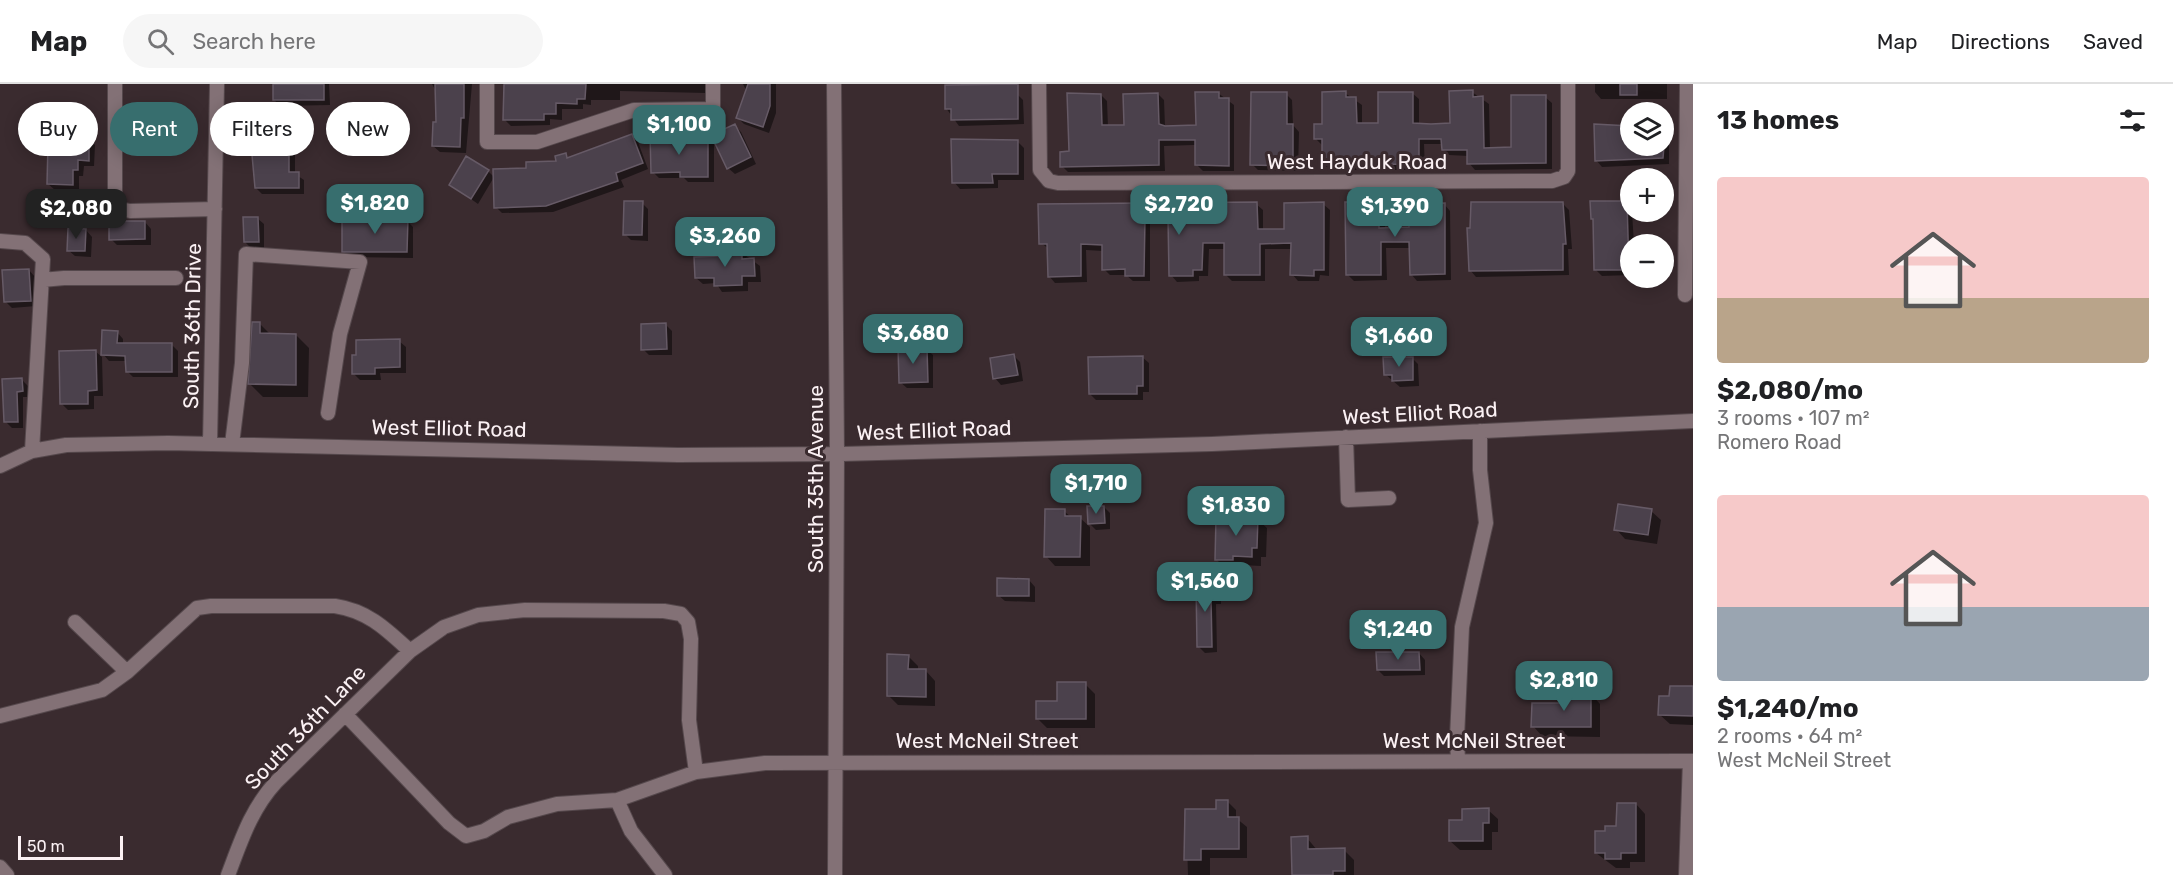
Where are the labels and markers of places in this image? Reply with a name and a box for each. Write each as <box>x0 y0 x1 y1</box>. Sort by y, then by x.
pin: $1,100 <box>630 105 728 156</box>
pin: $1,820 <box>326 184 424 235</box>
pin: $2,720 <box>1130 185 1228 236</box>
pin: $1,390 <box>1346 187 1444 238</box>
pin: $2,080 <box>27 189 125 240</box>
pin: $3,260 <box>676 217 774 268</box>
pin: $3,680 <box>864 314 962 365</box>
pin: $1,660 <box>1350 317 1448 368</box>
pin: $1,710 <box>1047 464 1145 515</box>
pin: $1,830 <box>1187 486 1285 537</box>
pin: $1,560 <box>1156 562 1254 613</box>
pin: $1,240 <box>1349 610 1447 661</box>
pin: $2,810 <box>1515 661 1613 712</box>

